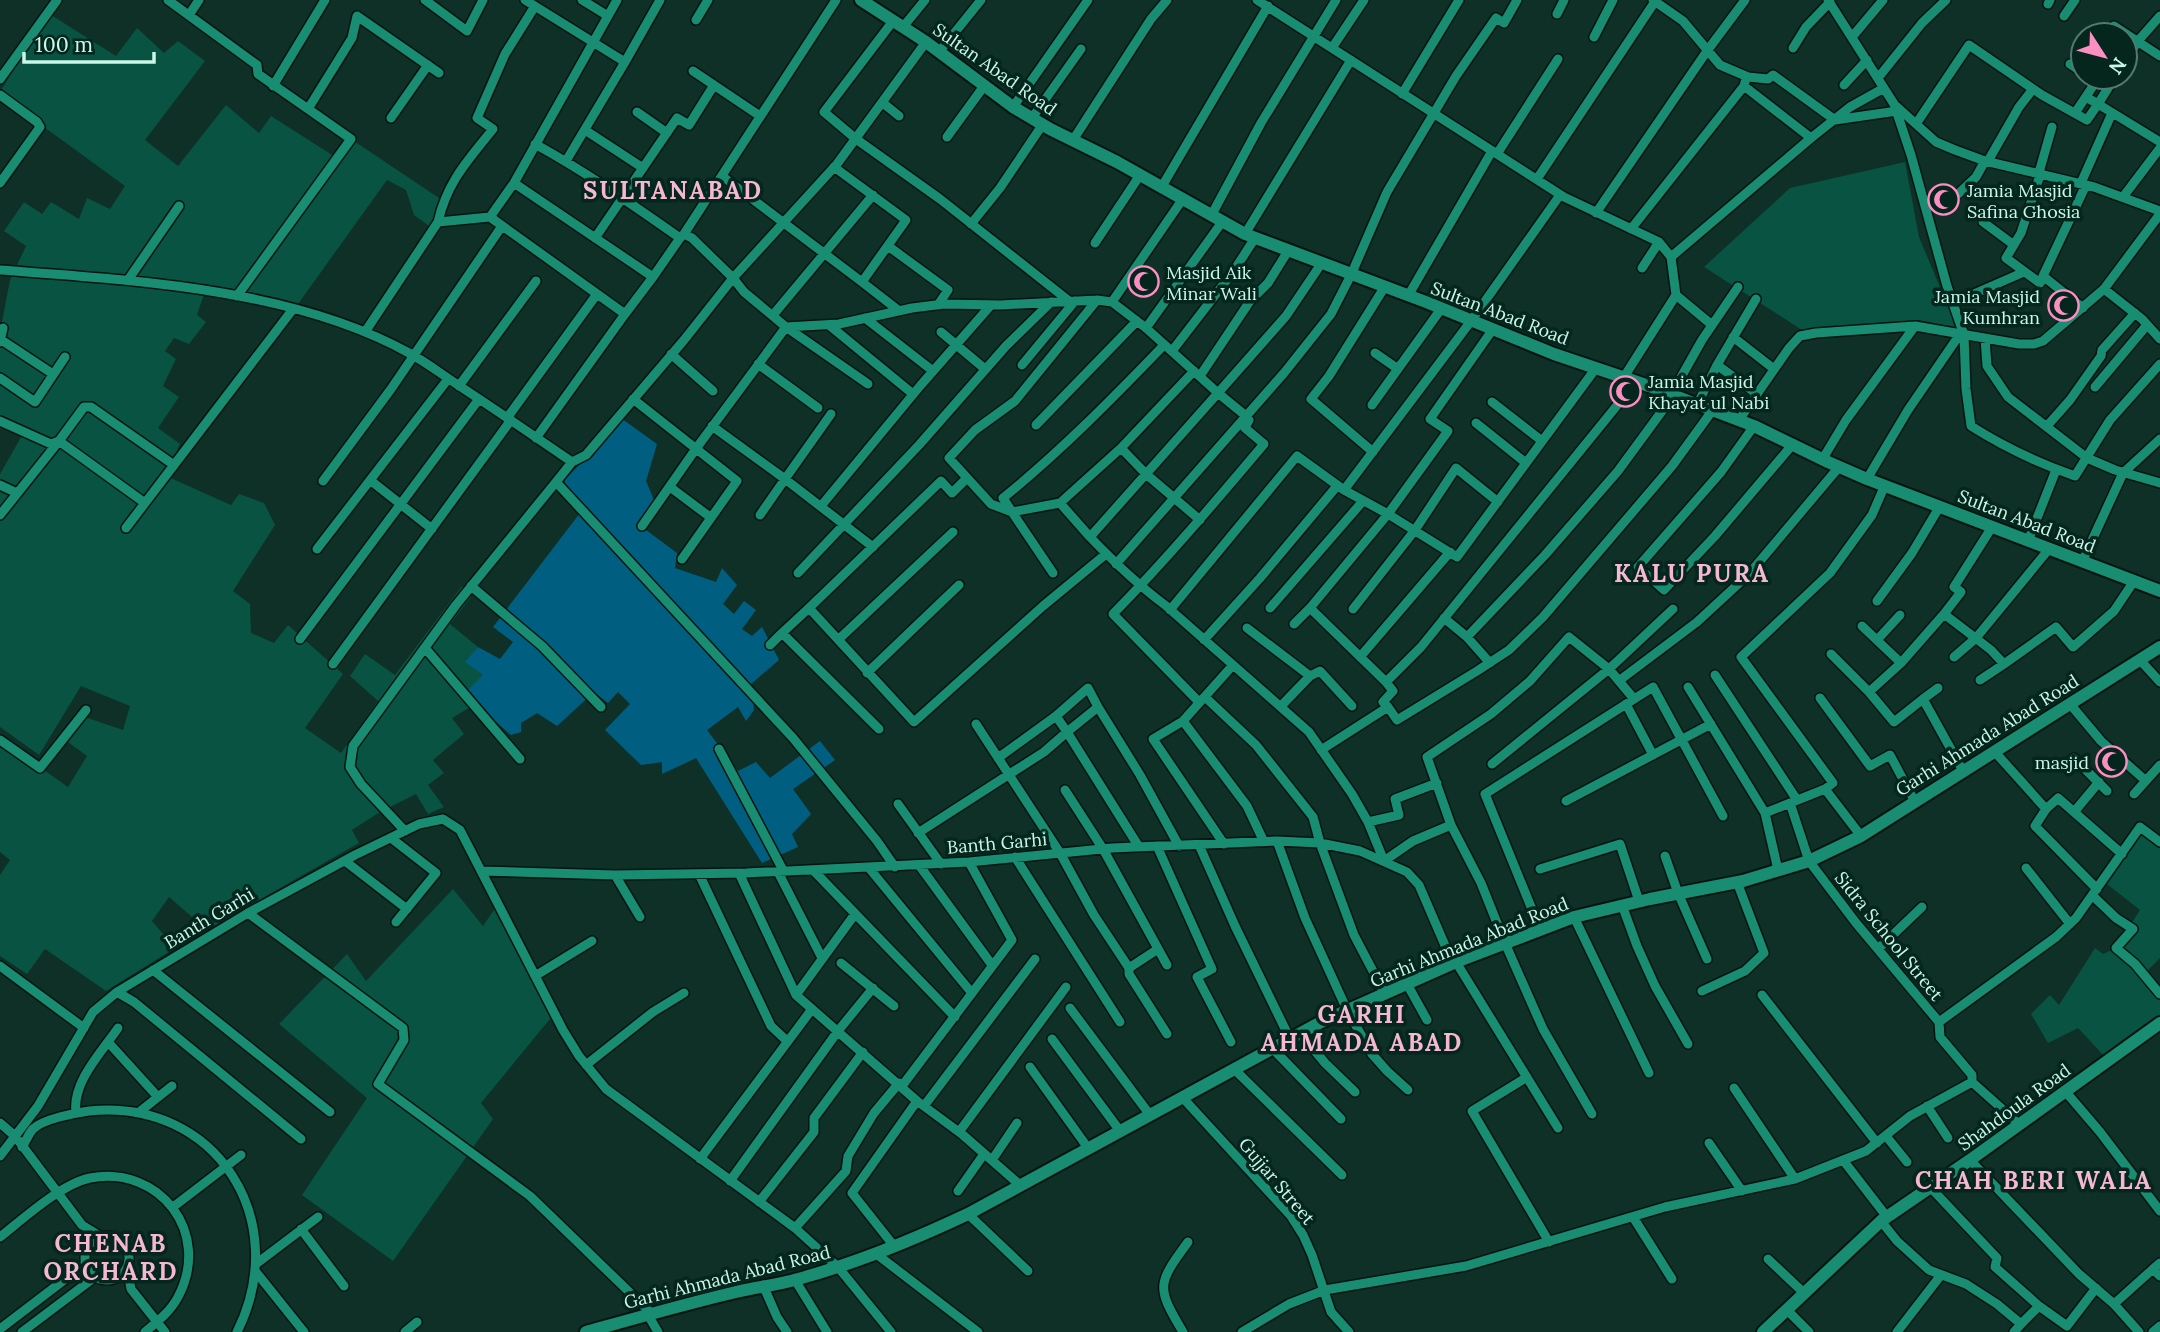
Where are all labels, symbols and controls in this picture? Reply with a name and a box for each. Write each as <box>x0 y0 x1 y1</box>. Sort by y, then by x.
street label: Sultan Abad Road <box>929 18 1062 120</box>
scale bar <box>24 21 154 65</box>
north arrow <box>2069 21 2139 91</box>
text: 100 m <box>35 31 93 58</box>
text: N <box>2104 53 2132 79</box>
district label: SULTANABAD <box>583 175 763 206</box>
place label: Jamia Masjid Safina Ghosia <box>1966 179 2080 223</box>
mosque icon: Jamia Masjid Safina Ghosia <box>1927 183 1961 217</box>
place label: Masjid Aik Minar Wali <box>1166 261 1257 305</box>
mosque icon: Masjid Aik Minar Wali <box>1126 265 1160 299</box>
street label: Sultan Abad Road <box>1428 276 1572 350</box>
place label: Jamia Masjid Kumhran <box>1933 285 2040 329</box>
mosque icon: Jamia Masjid Kumhran <box>2046 289 2080 323</box>
place label: Jamia Masjid Khayat ul Nabi <box>1647 370 1769 414</box>
mosque icon: Jamia Masjid Khayat ul Nabi <box>1608 374 1642 408</box>
street label: Sultan Abad Road <box>1955 484 2099 558</box>
district label: KALU PURA <box>1614 558 1770 589</box>
street label: Garhi Ahmada Abad Road <box>1891 669 2083 801</box>
mosque icon: masjid <box>2095 745 2129 779</box>
place label: masjid <box>2035 751 2089 774</box>
street label: Banth Garhi <box>946 827 1048 859</box>
street label: Sidra School Street <box>1830 867 1948 1005</box>
street label: Banth Garhi <box>160 882 258 954</box>
street label: Garhi Ahmada Abad Road <box>1367 892 1572 992</box>
district label: GARHI AHMADA ABAD <box>1261 999 1463 1058</box>
street label: Shahdoula Road <box>1953 1058 2075 1156</box>
street label: Gujjar Street <box>1234 1133 1320 1229</box>
district label: CHAH BERI WALA <box>1915 1165 2153 1196</box>
district label: CHENAB ORCHARD <box>43 1228 179 1287</box>
street label: Garhi Ahmada Abad Road <box>621 1240 833 1314</box>

